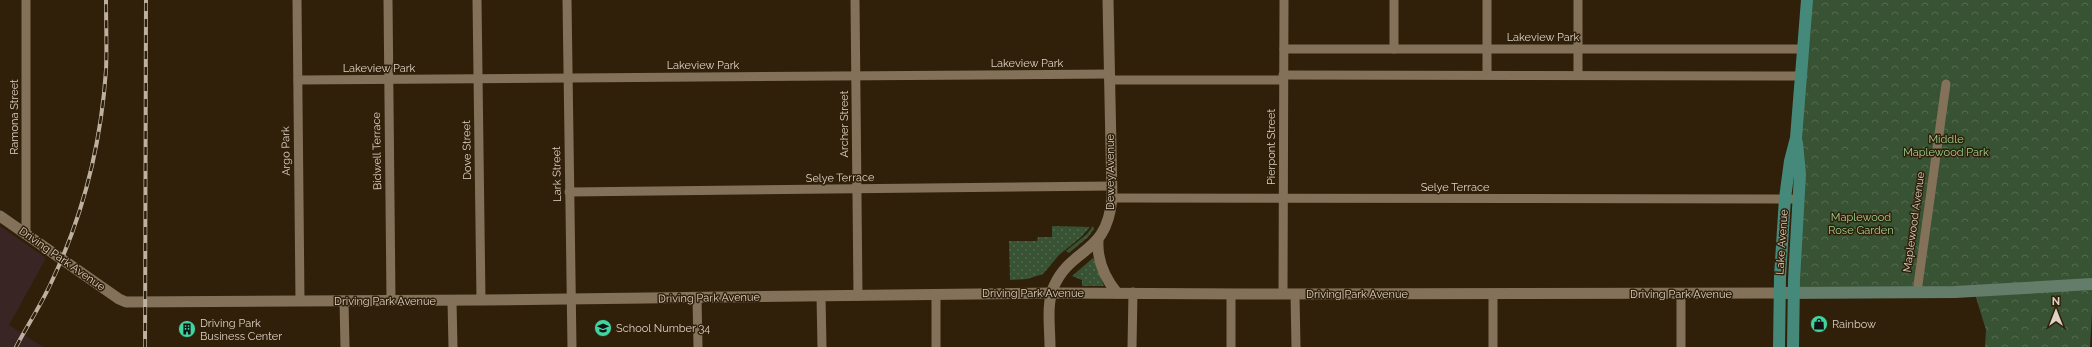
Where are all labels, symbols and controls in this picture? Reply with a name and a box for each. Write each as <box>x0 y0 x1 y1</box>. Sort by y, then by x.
street label: Lakeview Park <box>1507 31 1580 44</box>
street label: Lakeview Park <box>991 57 1064 70</box>
street label: Lakeview Park <box>667 59 740 72</box>
street label: Lakeview Park <box>343 62 416 75</box>
street label: Ramona Street <box>8 79 21 155</box>
street label: Archer Street <box>838 90 851 157</box>
street label: Pierpont Street <box>1265 109 1278 185</box>
street label: Bidwell Terrace <box>370 111 384 190</box>
street label: Dove Street <box>460 120 474 180</box>
street label: Argo Park <box>279 126 293 176</box>
street label: Dewey Avenue <box>1104 133 1117 210</box>
park label: Middle Maplewood Park <box>1903 133 1989 159</box>
street label: Lark Street <box>550 146 564 202</box>
street label: Maplewood Avenue <box>1901 170 1928 273</box>
street label: Selye Terrace <box>806 171 875 185</box>
street label: Selye Terrace <box>1421 181 1490 194</box>
street label: Lake Avenue <box>1773 208 1791 275</box>
park label: Maplewood Rose Garden <box>1828 211 1894 237</box>
street label: Driving Park Avenue <box>17 224 108 294</box>
street label: Driving Park Avenue <box>982 287 1085 300</box>
street label: Driving Park Avenue <box>1306 288 1409 301</box>
street label: Driving Park Avenue <box>1630 288 1733 301</box>
street label: Driving Park Avenue <box>658 291 761 305</box>
north arrow <box>2036 291 2076 331</box>
street label: Driving Park Avenue <box>334 295 437 308</box>
text: N <box>2052 295 2060 308</box>
shop icon: Rainbow <box>1809 314 1829 334</box>
place label: Driving Park Business Center <box>200 317 282 343</box>
school or university icon: School Number 34 <box>593 318 613 338</box>
place label: Rainbow <box>1832 318 1876 331</box>
building icon: Driving Park Business Center <box>177 319 197 339</box>
place label: School Number 34 <box>616 322 710 335</box>

